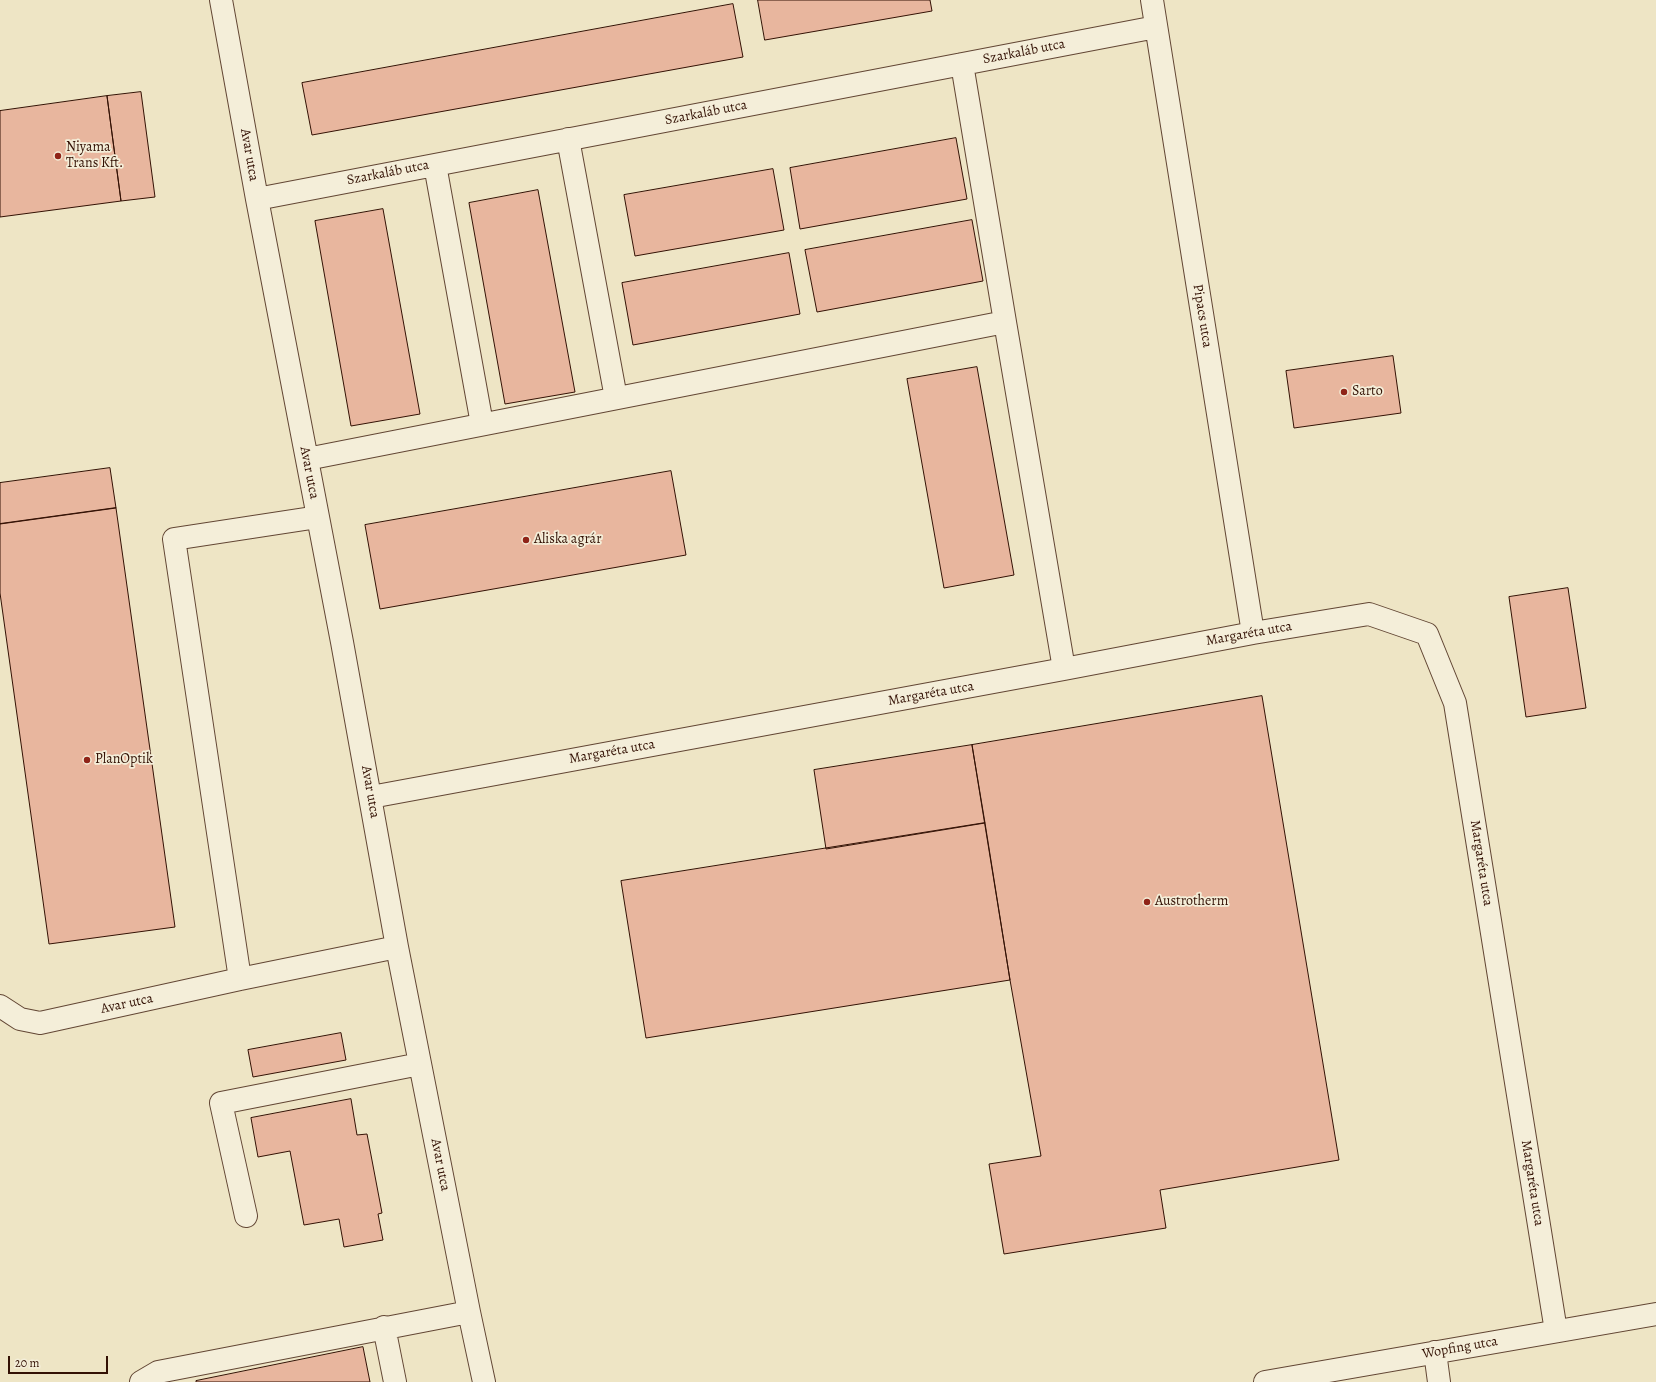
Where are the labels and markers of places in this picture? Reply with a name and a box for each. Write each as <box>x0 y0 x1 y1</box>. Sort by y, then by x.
place label: Niyama Trans Kft. <box>66 140 123 172</box>
marker: Niyama Trans Kft. <box>53 151 63 161</box>
place label: Sarto <box>1352 384 1383 400</box>
marker: Sarto <box>1339 387 1349 397</box>
place label: Aliska agrár <box>534 532 602 548</box>
marker: Aliska agrár <box>521 535 531 545</box>
place label: PlanOptik <box>95 752 153 768</box>
marker: PlanOptik <box>82 755 92 765</box>
place label: Austrotherm <box>1155 894 1228 910</box>
marker: Austrotherm <box>1142 897 1152 907</box>

